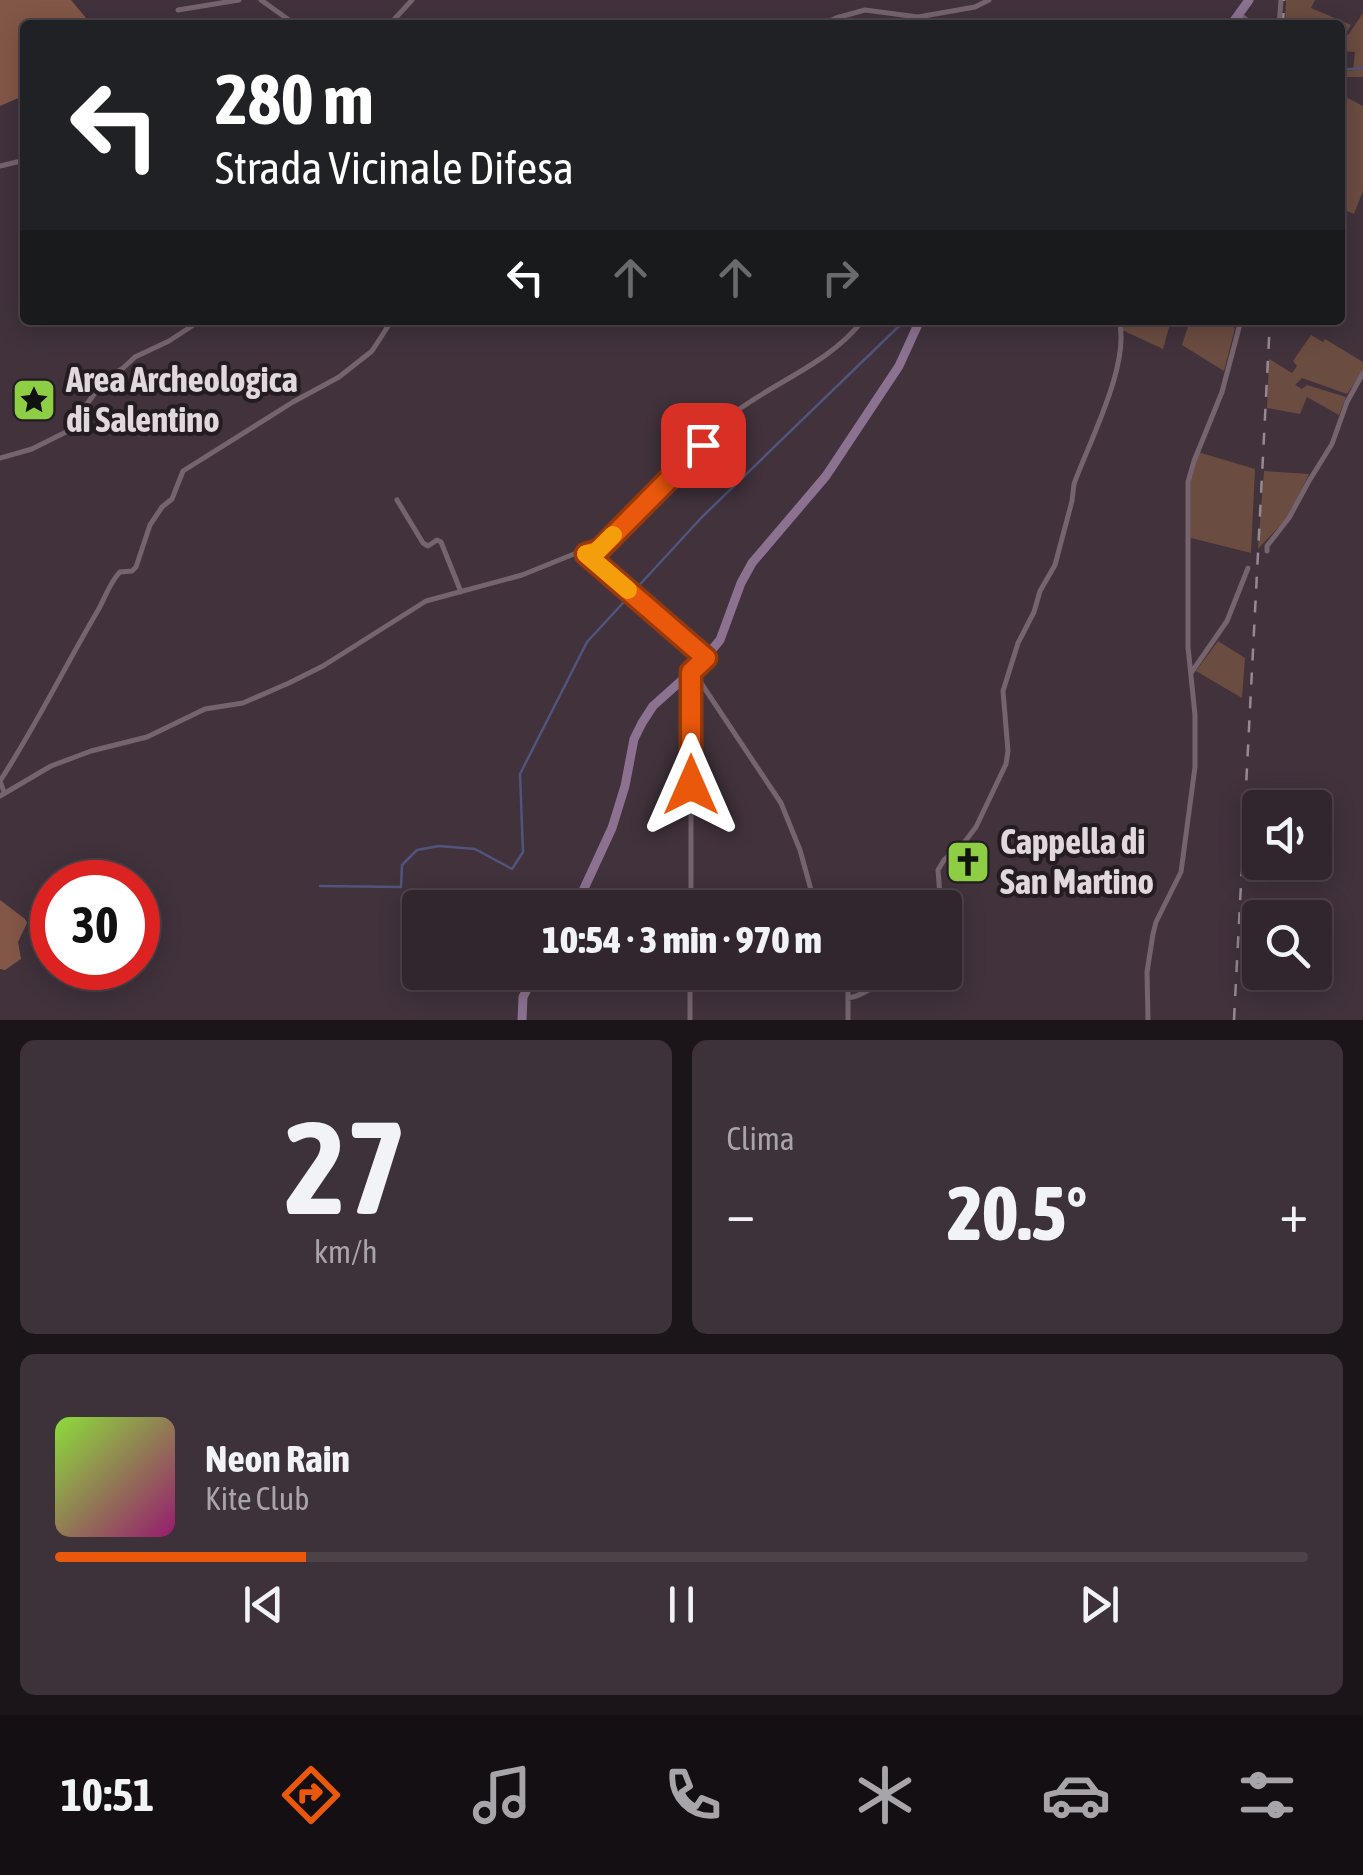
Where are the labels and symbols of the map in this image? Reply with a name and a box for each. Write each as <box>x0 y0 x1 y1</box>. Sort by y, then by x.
place label: Area Archeologica di Salentino <box>65 359 298 439</box>
place icon: Area Archeologica di Salentino <box>11 377 57 423</box>
pin <box>661 403 746 488</box>
position arrow <box>639 733 743 837</box>
place label: Cappella di San Martino <box>1000 821 1154 901</box>
church icon: Cappella di San Martino <box>945 839 991 885</box>
speed limit sign: 30 <box>30 860 160 990</box>

